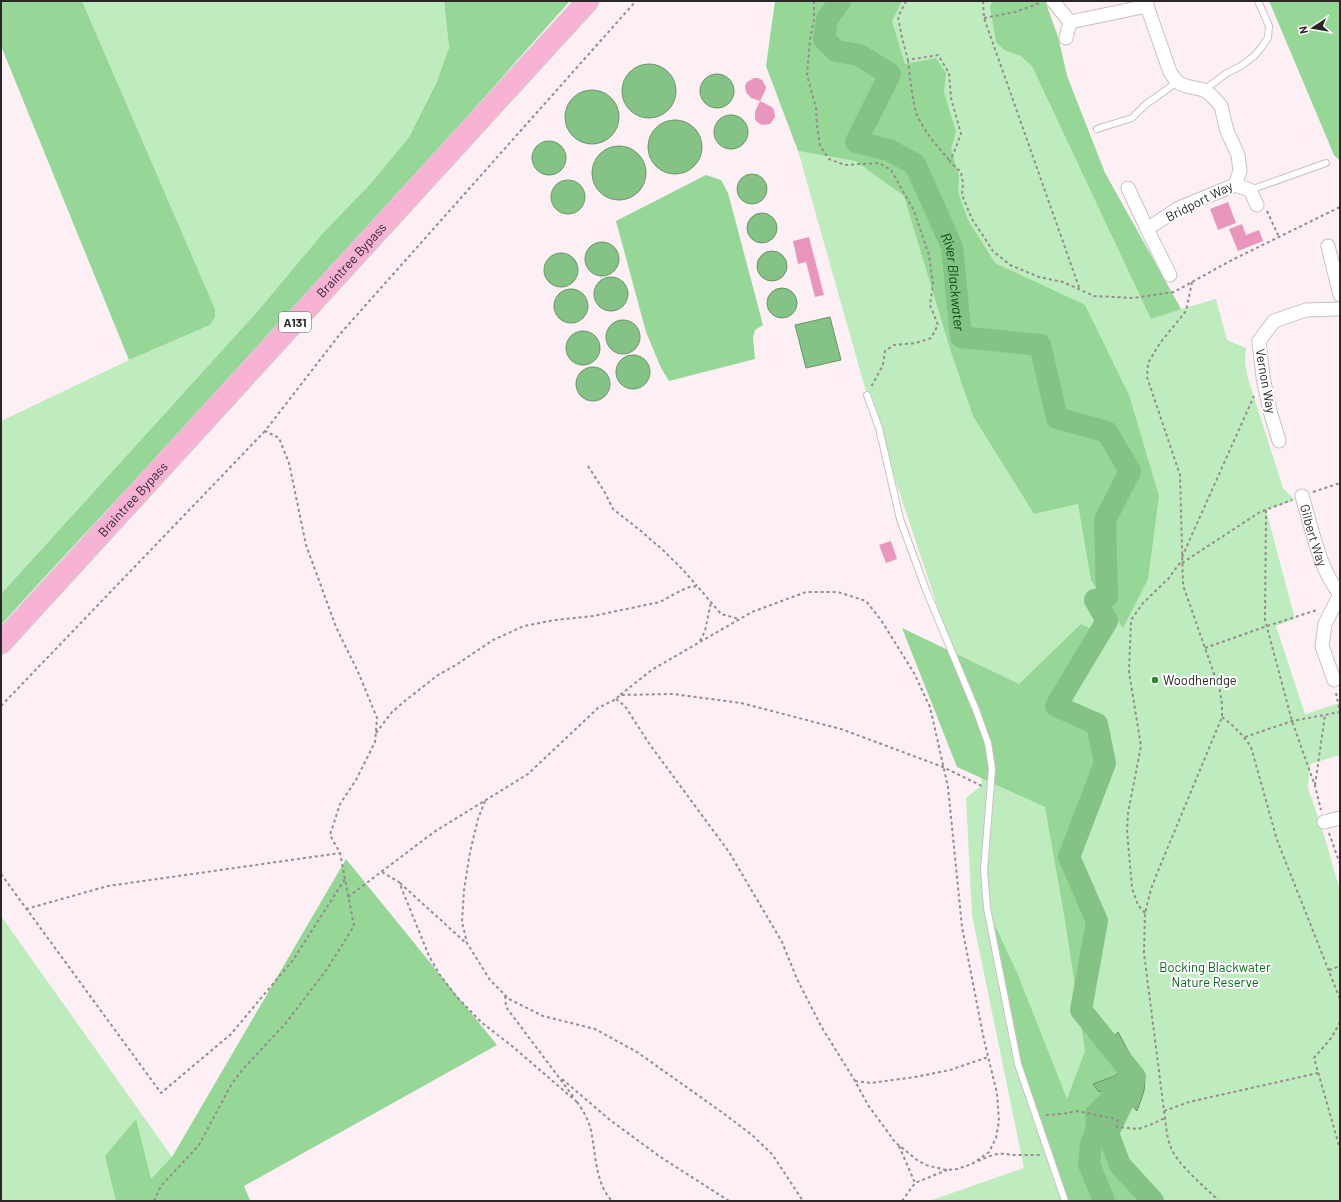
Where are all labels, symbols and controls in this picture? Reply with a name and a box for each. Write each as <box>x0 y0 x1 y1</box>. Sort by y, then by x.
north arrow <box>1293 8 1333 48</box>
text: N <box>1296 25 1310 35</box>
street label: Bridport Way <box>1163 177 1235 225</box>
street label: Braintree Bypass <box>313 219 390 301</box>
water label: River Blackwater <box>938 230 969 333</box>
road number: A131 <box>279 312 311 332</box>
street label: Vernon Way <box>1252 347 1280 415</box>
street label: Braintree Bypass <box>94 458 171 540</box>
street label: Gilbert Way <box>1297 502 1331 569</box>
place label: Woodhendge <box>1163 672 1237 688</box>
marker: Woodhendge <box>1150 675 1160 685</box>
park label: Bocking Blackwater Nature Reserve <box>1159 959 1271 990</box>

